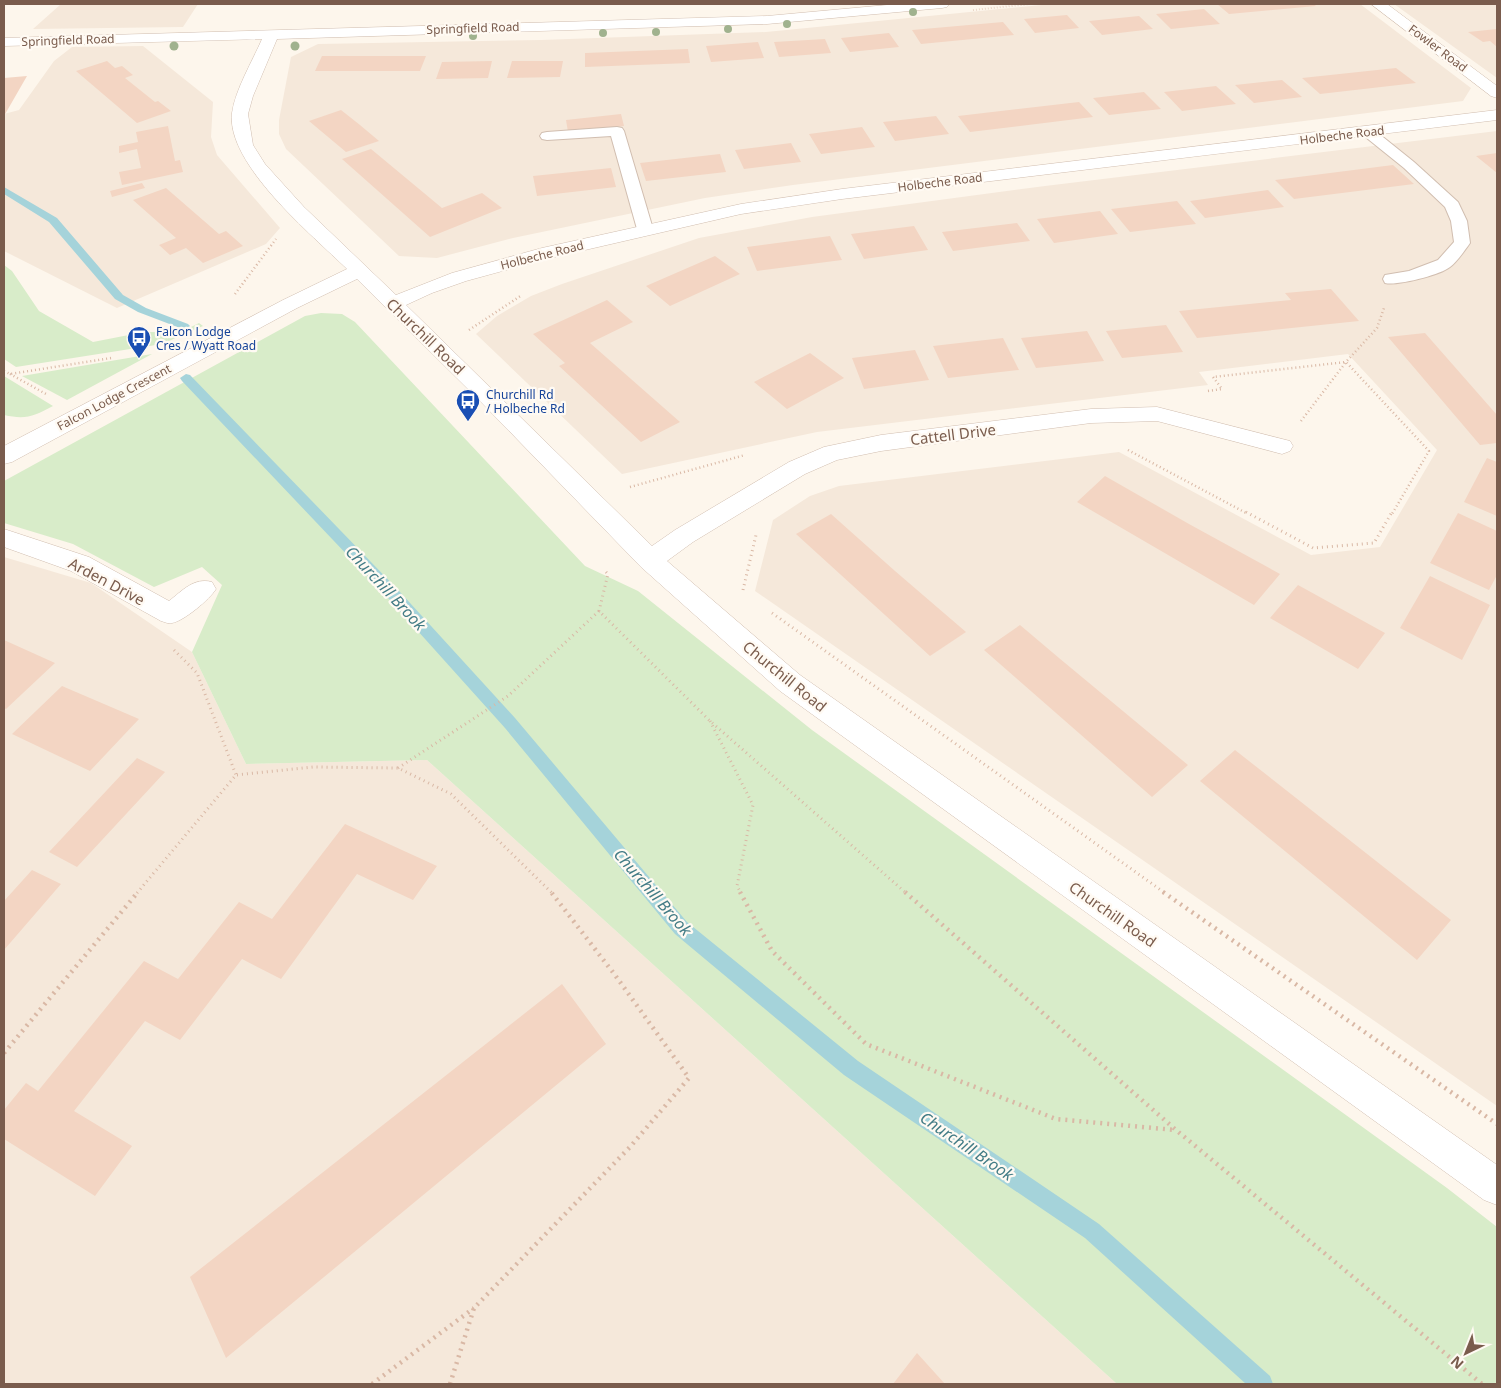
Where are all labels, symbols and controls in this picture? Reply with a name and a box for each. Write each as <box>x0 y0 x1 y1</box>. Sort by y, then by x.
street label: Springfield Road <box>426 18 520 38</box>
street label: Fowler Road <box>1405 20 1471 76</box>
street label: Springfield Road <box>21 30 115 50</box>
street label: Holbeche Road <box>1299 121 1385 149</box>
street label: Holbeche Road <box>897 168 983 196</box>
street label: Holbeche Road <box>499 236 585 274</box>
street label: Churchill Road <box>382 293 470 379</box>
place label: Falcon Lodge Cres / Wyatt Road <box>156 323 256 354</box>
bus stop icon: Falcon Lodge Cres / Wyatt Road <box>126 325 152 359</box>
street label: Falcon Lodge Crescent <box>54 359 175 434</box>
place label: Churchill Rd / Holbeche Rd <box>486 386 565 417</box>
bus stop icon: Churchill Rd / Holbeche Rd <box>455 388 481 422</box>
street label: Cattell Drive <box>909 419 997 449</box>
water label: Churchill Brook <box>341 541 432 636</box>
street label: Arden Drive <box>65 553 149 609</box>
street label: Churchill Road <box>739 636 831 716</box>
water label: Churchill Brook <box>609 844 698 941</box>
street label: Churchill Road <box>1066 877 1160 951</box>
water label: Churchill Brook <box>916 1107 1019 1186</box>
north arrow <box>1441 1328 1491 1378</box>
text: N <box>1446 1352 1467 1374</box>

